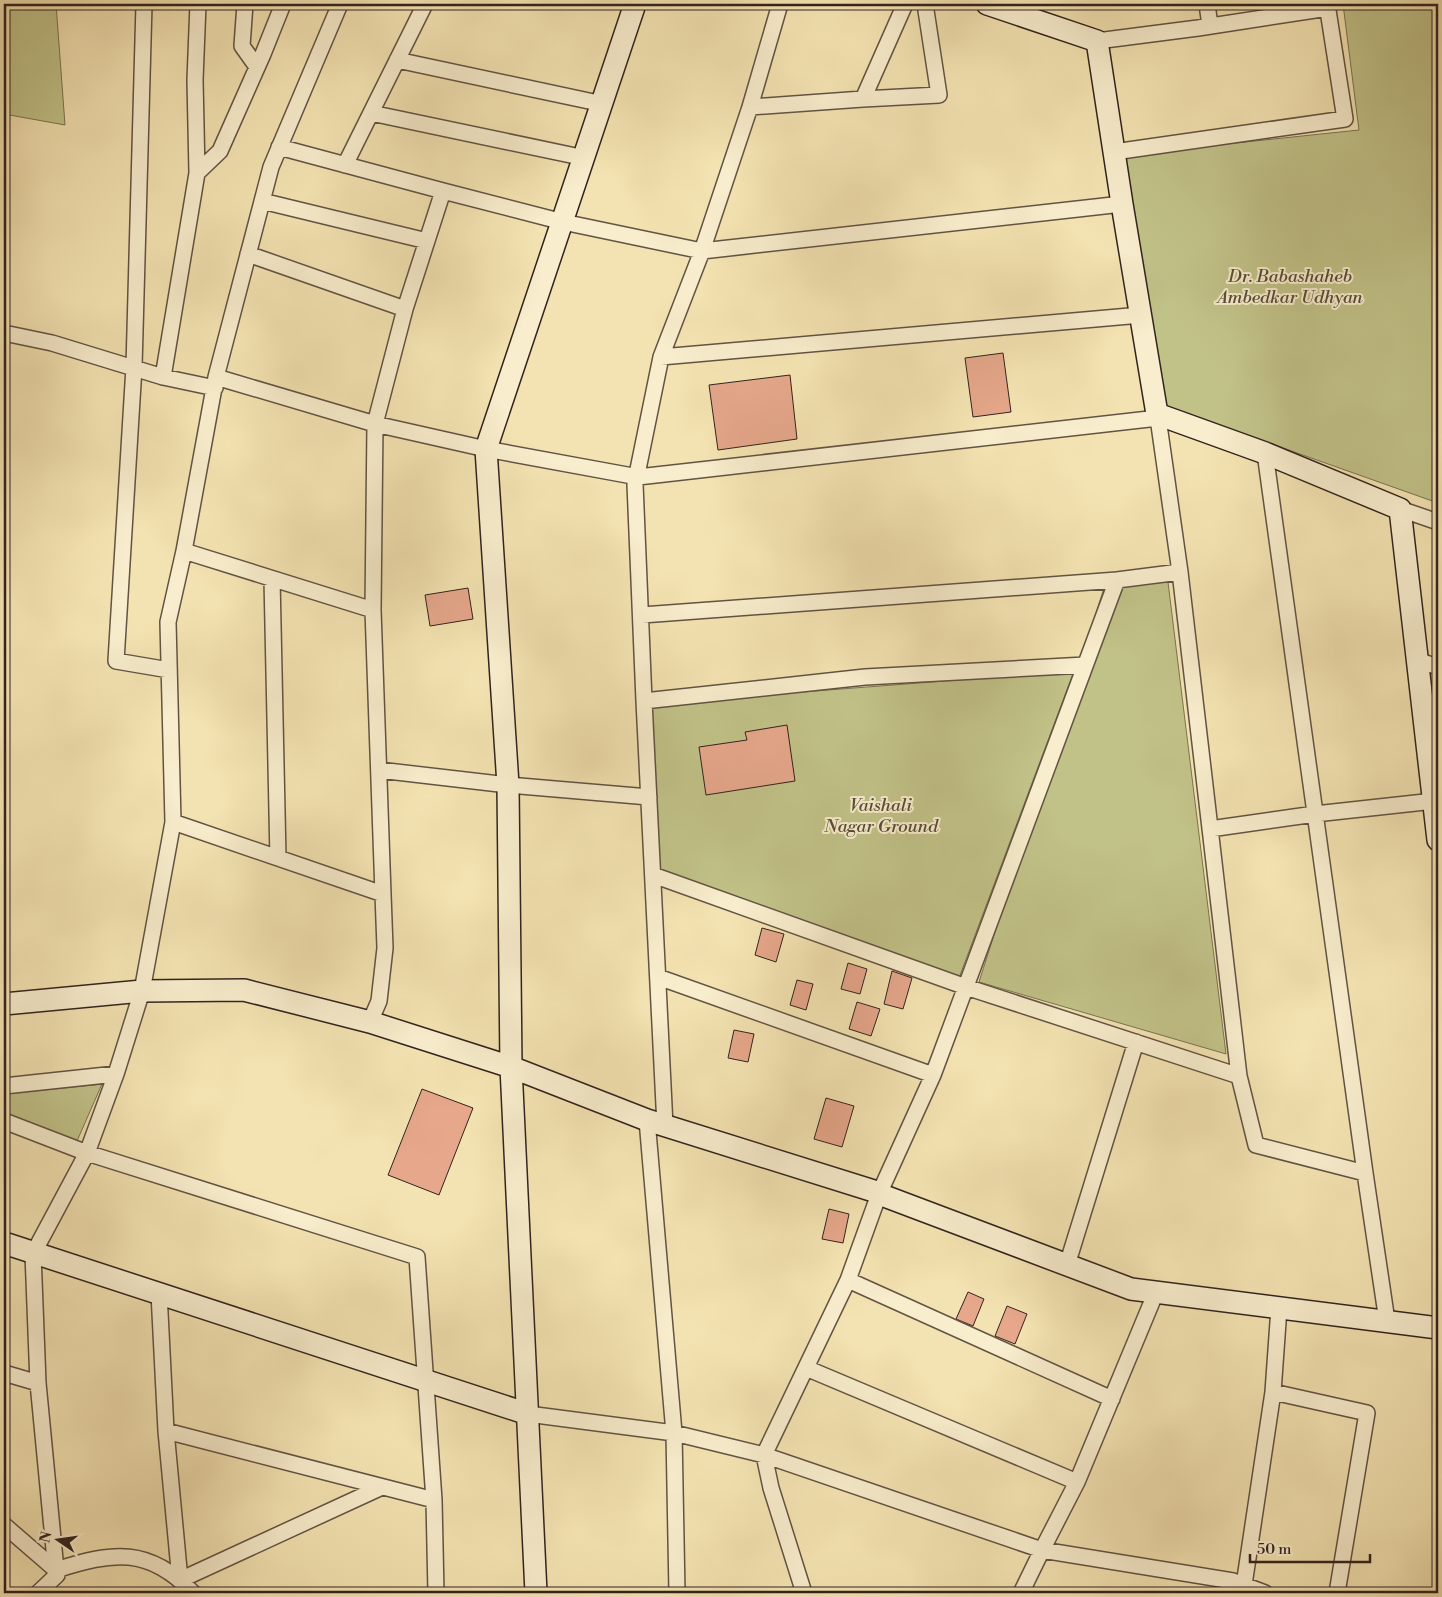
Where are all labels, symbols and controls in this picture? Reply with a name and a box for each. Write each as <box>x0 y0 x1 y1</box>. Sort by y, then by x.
park label: Dr. Babashaheb Ambedkar Udhyan <box>1215 265 1364 309</box>
park label: Vaishali Nagar Ground <box>823 794 939 838</box>
north arrow <box>32 1514 82 1564</box>
text: N <box>36 1530 56 1545</box>
scale bar <box>1250 1532 1370 1564</box>
text: 50 m <box>1257 1540 1291 1559</box>

